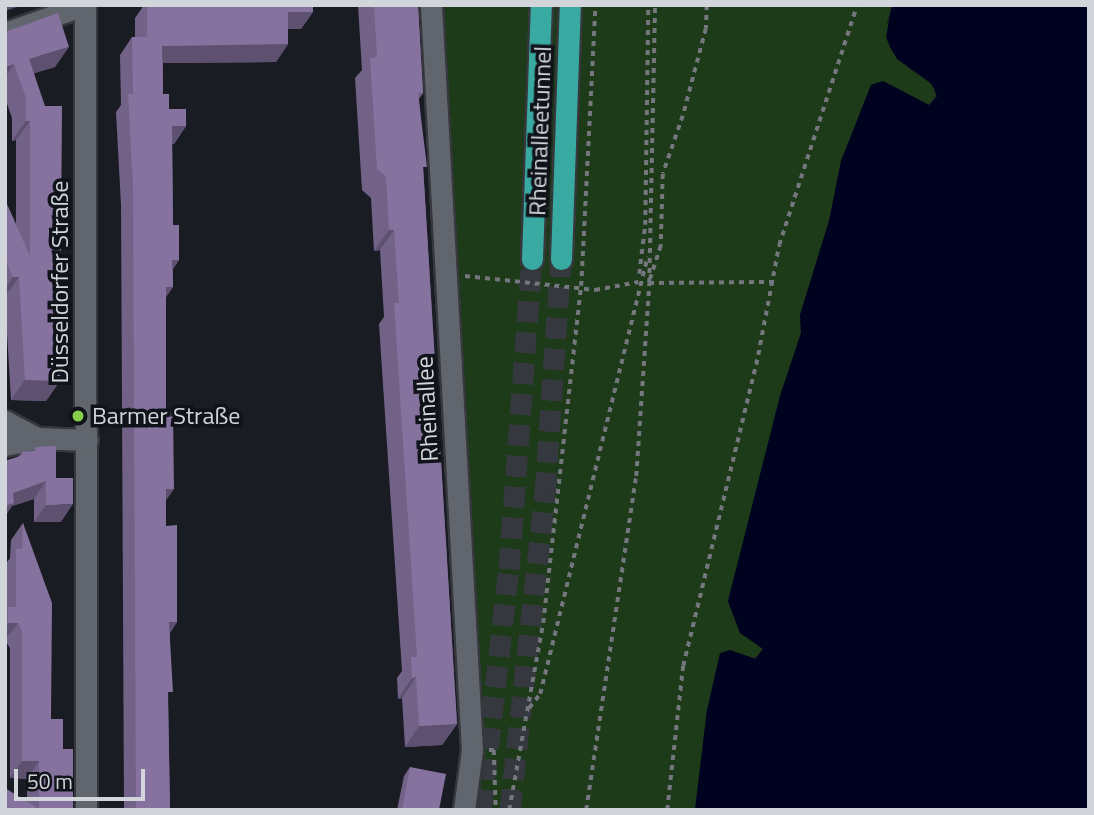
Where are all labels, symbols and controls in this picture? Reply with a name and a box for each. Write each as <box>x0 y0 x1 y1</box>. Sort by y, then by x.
street label: Rheinalleetunnel <box>523 46 557 216</box>
street label: Düsseldorfer Straße <box>46 181 74 383</box>
street label: Rheinallee <box>410 356 444 462</box>
place label: Barmer Straße <box>92 402 240 430</box>
marker: Barmer Straße <box>70 408 86 424</box>
scale bar <box>18 756 149 800</box>
text: 50 m <box>27 765 73 797</box>

